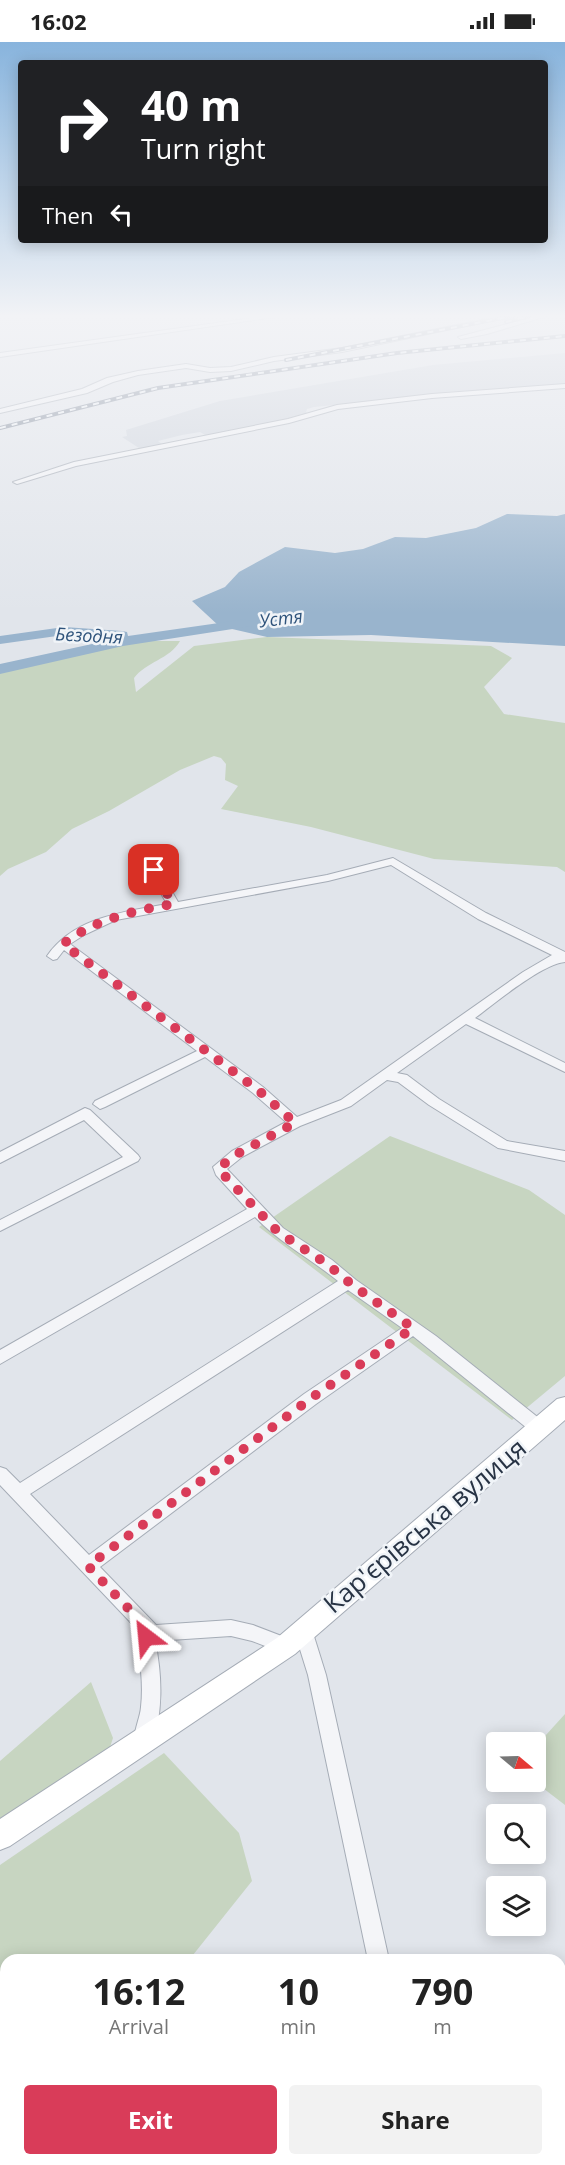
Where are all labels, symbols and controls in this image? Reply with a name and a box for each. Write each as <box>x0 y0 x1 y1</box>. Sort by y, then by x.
text: 16:02 <box>30 6 87 36</box>
text: 40 m <box>141 76 241 133</box>
icon: right <box>42 84 120 162</box>
text: Turn right <box>141 130 266 167</box>
icon: left <box>105 198 138 231</box>
text: Then <box>42 200 93 230</box>
water label: Устя <box>257 603 304 633</box>
water label: Безодня <box>55 621 123 649</box>
pin <box>128 844 179 895</box>
icon: arrive <box>137 853 170 886</box>
street label: Кар'єрівська вулиця <box>315 1430 533 1621</box>
position arrow <box>114 1605 178 1669</box>
north arrow <box>486 1732 546 1792</box>
map controls <box>486 1732 546 1936</box>
button: search <box>486 1804 546 1864</box>
button: layers <box>486 1876 546 1936</box>
text: 16:12 <box>93 1967 185 2016</box>
text: 10 <box>278 1967 319 2016</box>
text: 790 <box>412 1967 473 2016</box>
text: Arrival <box>109 2013 169 2040</box>
text: min <box>280 2013 316 2040</box>
text: m <box>433 2013 452 2040</box>
button: Exit <box>24 2085 277 2154</box>
button: Share <box>289 2085 542 2154</box>

